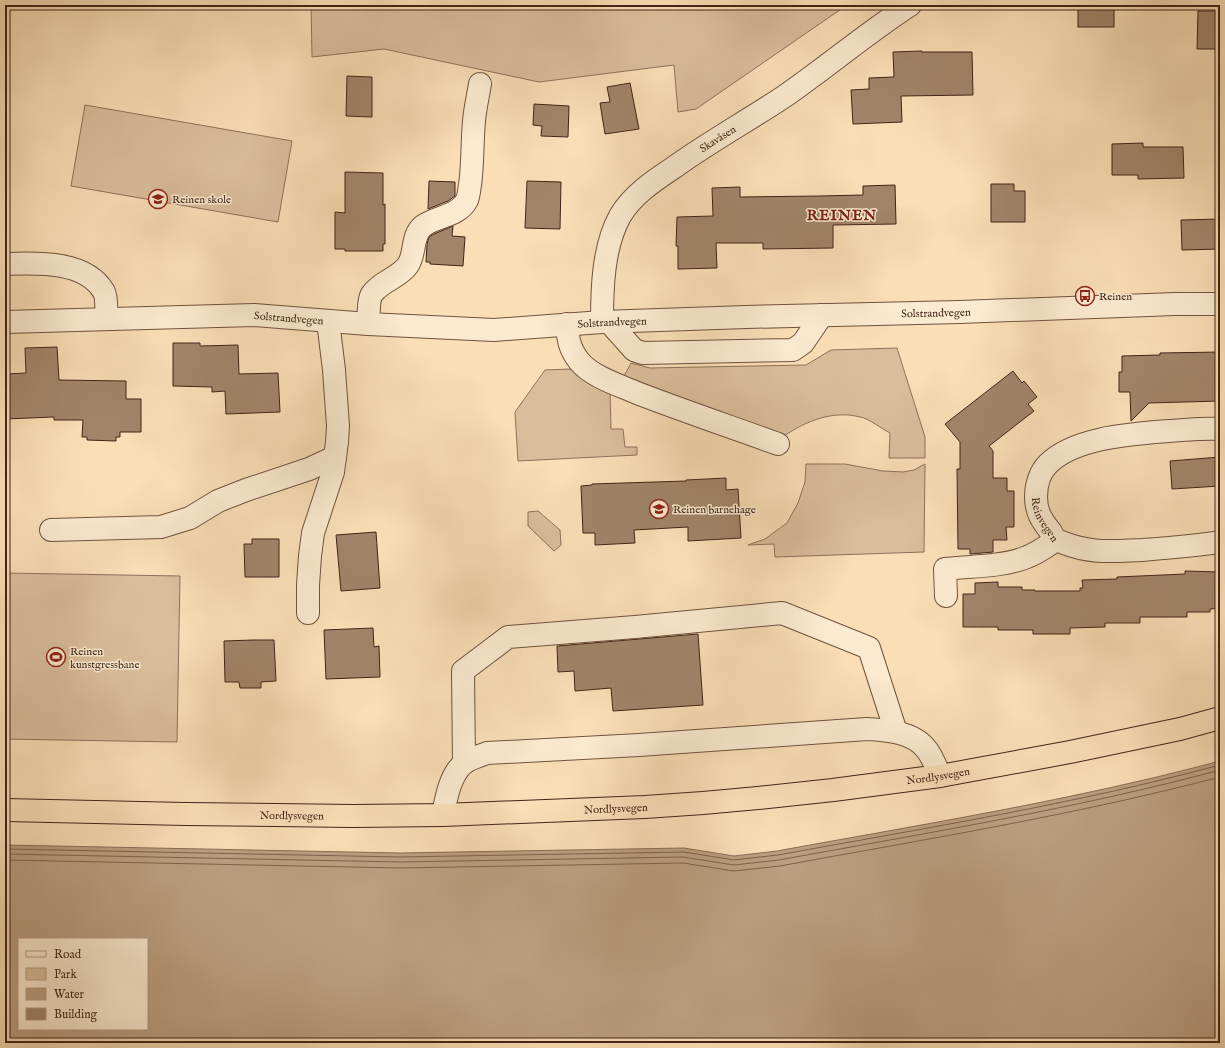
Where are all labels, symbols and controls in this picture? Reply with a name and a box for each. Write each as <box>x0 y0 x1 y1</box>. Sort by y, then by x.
street label: Skavåsen <box>697 123 739 156</box>
school or university icon: Reinen skole <box>147 188 169 210</box>
place label: Reinen skole <box>172 193 231 207</box>
district label: REINEN <box>807 206 877 225</box>
bus stop icon: Reinen <box>1074 285 1096 307</box>
place label: Reinen <box>1099 290 1132 304</box>
street label: Solstrandvegen <box>901 306 971 321</box>
street label: Solstrandvegen <box>254 309 324 328</box>
street label: Solstrandvegen <box>577 314 647 332</box>
street label: Reinvegen <box>1028 497 1061 545</box>
school or university icon: Reinen barnehage <box>648 498 670 520</box>
place label: Reinen barnehage <box>673 503 756 517</box>
place label: Reinen kunstgressbane <box>70 645 139 672</box>
sports icon: Reinen kunstgressbane <box>45 646 67 668</box>
street label: Nordlysvegen <box>906 765 971 788</box>
street label: Nordlysvegen <box>584 801 648 817</box>
street label: Nordlysvegen <box>260 809 324 824</box>
legend <box>18 938 148 1030</box>
text: Road <box>54 947 82 962</box>
text: Park <box>54 967 77 982</box>
text: Water <box>54 987 85 1002</box>
text: Building <box>54 1007 98 1022</box>

